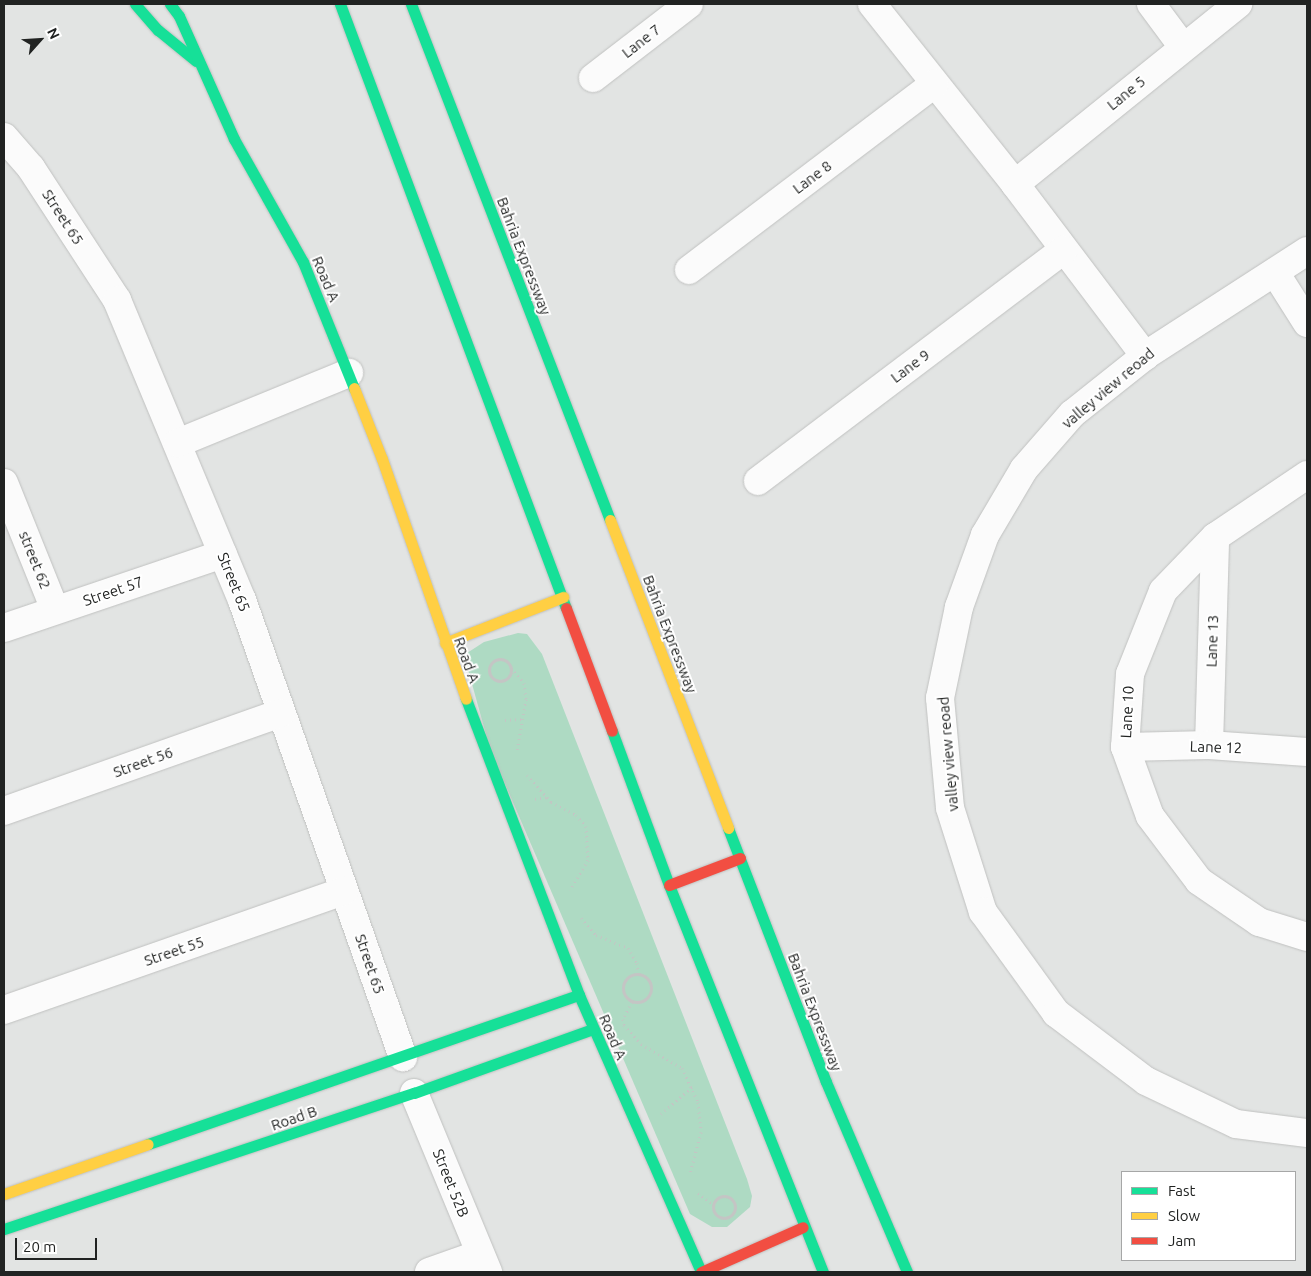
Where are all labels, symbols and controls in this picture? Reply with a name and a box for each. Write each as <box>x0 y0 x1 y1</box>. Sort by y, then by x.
north arrow <box>15 15 65 65</box>
street label: Lane 7 <box>618 20 664 62</box>
text: N <box>44 25 63 42</box>
street label: Lane 5 <box>1103 72 1149 114</box>
street label: Lane 8 <box>789 157 835 197</box>
street label: Street 65 <box>39 186 87 248</box>
street label: Bahria Expressway <box>493 195 555 317</box>
street label: Road A <box>308 254 344 304</box>
street label: valley view reoad <box>1058 344 1158 432</box>
street label: Lane 9 <box>887 346 933 386</box>
street label: street 62 <box>15 528 55 592</box>
street label: Street 65 <box>214 550 254 614</box>
street label: Street 57 <box>81 572 145 610</box>
street label: Bahria Expressway <box>639 573 701 695</box>
street label: Lane 13 <box>1202 614 1222 668</box>
street label: Road A <box>450 634 484 686</box>
street label: Lane 10 <box>1117 685 1137 739</box>
street label: valley view reoad <box>934 696 962 812</box>
street label: Lane 12 <box>1189 737 1243 757</box>
street label: Street 56 <box>111 743 175 781</box>
street label: Street 55 <box>142 932 206 970</box>
street label: Street 65 <box>351 932 389 996</box>
street label: Bahria Expressway <box>784 951 846 1073</box>
street label: Road A <box>595 1012 631 1062</box>
street label: Road B <box>269 1102 319 1134</box>
street label: Street 52B <box>429 1146 473 1220</box>
legend <box>1121 1171 1296 1261</box>
text: Fast <box>1168 1182 1195 1199</box>
text: Slow <box>1168 1207 1200 1224</box>
scale bar <box>18 1228 100 1260</box>
text: Jam <box>1168 1232 1196 1249</box>
text: 20 m <box>23 1238 56 1255</box>

